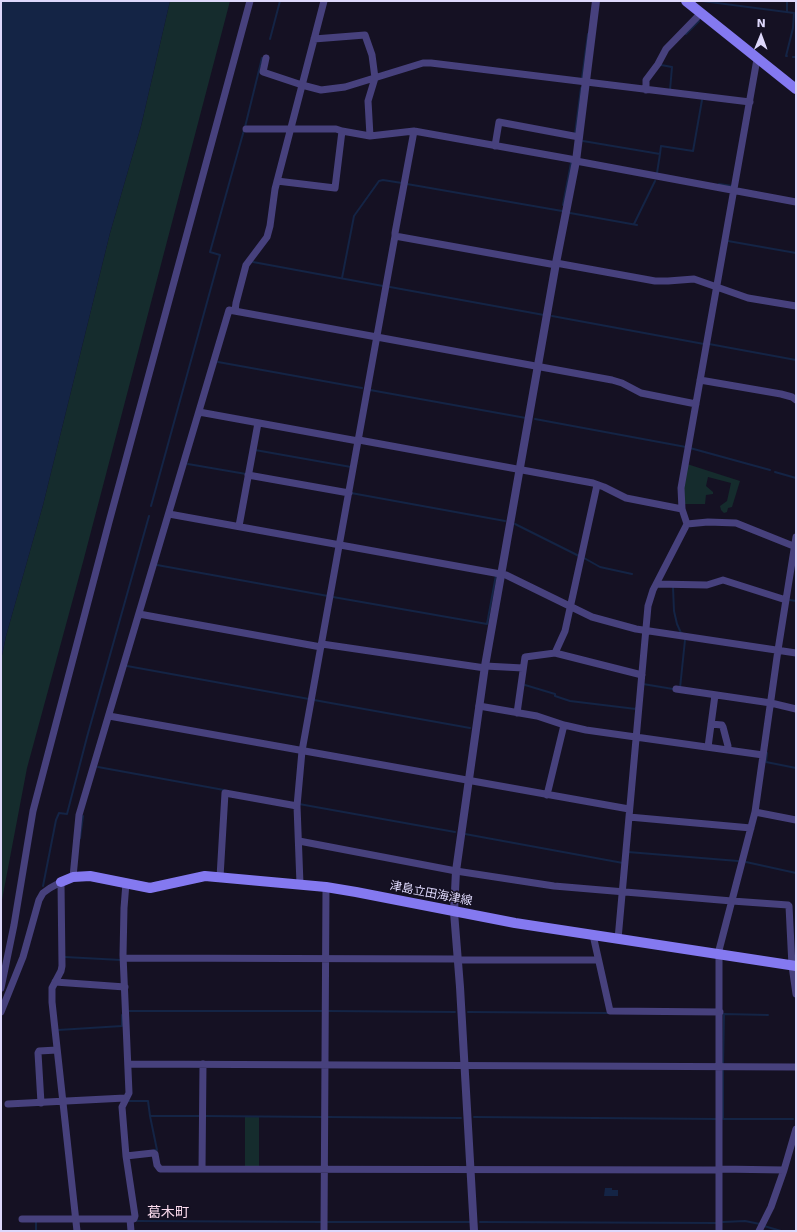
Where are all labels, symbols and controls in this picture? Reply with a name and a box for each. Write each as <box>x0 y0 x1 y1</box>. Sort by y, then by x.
north arrow <box>741 16 781 56</box>
text: N <box>756 17 766 30</box>
street label: 津島立田海津線 <box>388 879 474 909</box>
district label: 葛木町 <box>147 1205 189 1221</box>

